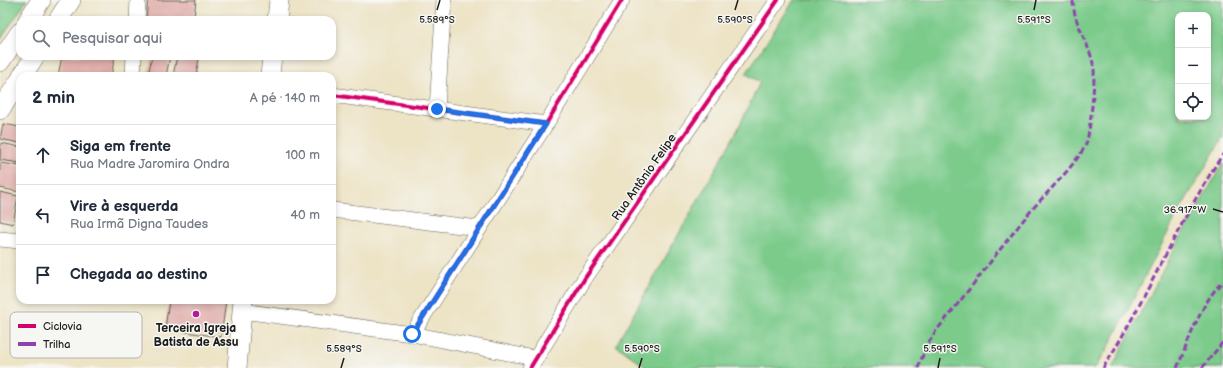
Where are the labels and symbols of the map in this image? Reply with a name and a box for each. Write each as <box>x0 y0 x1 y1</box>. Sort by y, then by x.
text: 5.589°S <box>419 14 455 26</box>
text: 5.590°S <box>717 14 753 26</box>
text: 5.591°S <box>1017 14 1051 26</box>
route end <box>428 100 446 118</box>
street label: Rua Antônio Felipe <box>609 131 680 224</box>
text: 36.917°W <box>1164 204 1206 216</box>
marker: Terceira Igreja Batista de Assu <box>191 309 201 319</box>
legend <box>10 312 142 358</box>
text: Ciclovia <box>43 320 82 333</box>
place label: Terceira Igreja Batista de Assu <box>154 321 239 350</box>
route start <box>403 325 421 343</box>
text: Trilha <box>43 338 70 351</box>
text: 5.589°S <box>326 343 362 355</box>
text: 5.590°S <box>624 343 660 355</box>
text: 5.591°S <box>923 343 957 355</box>

